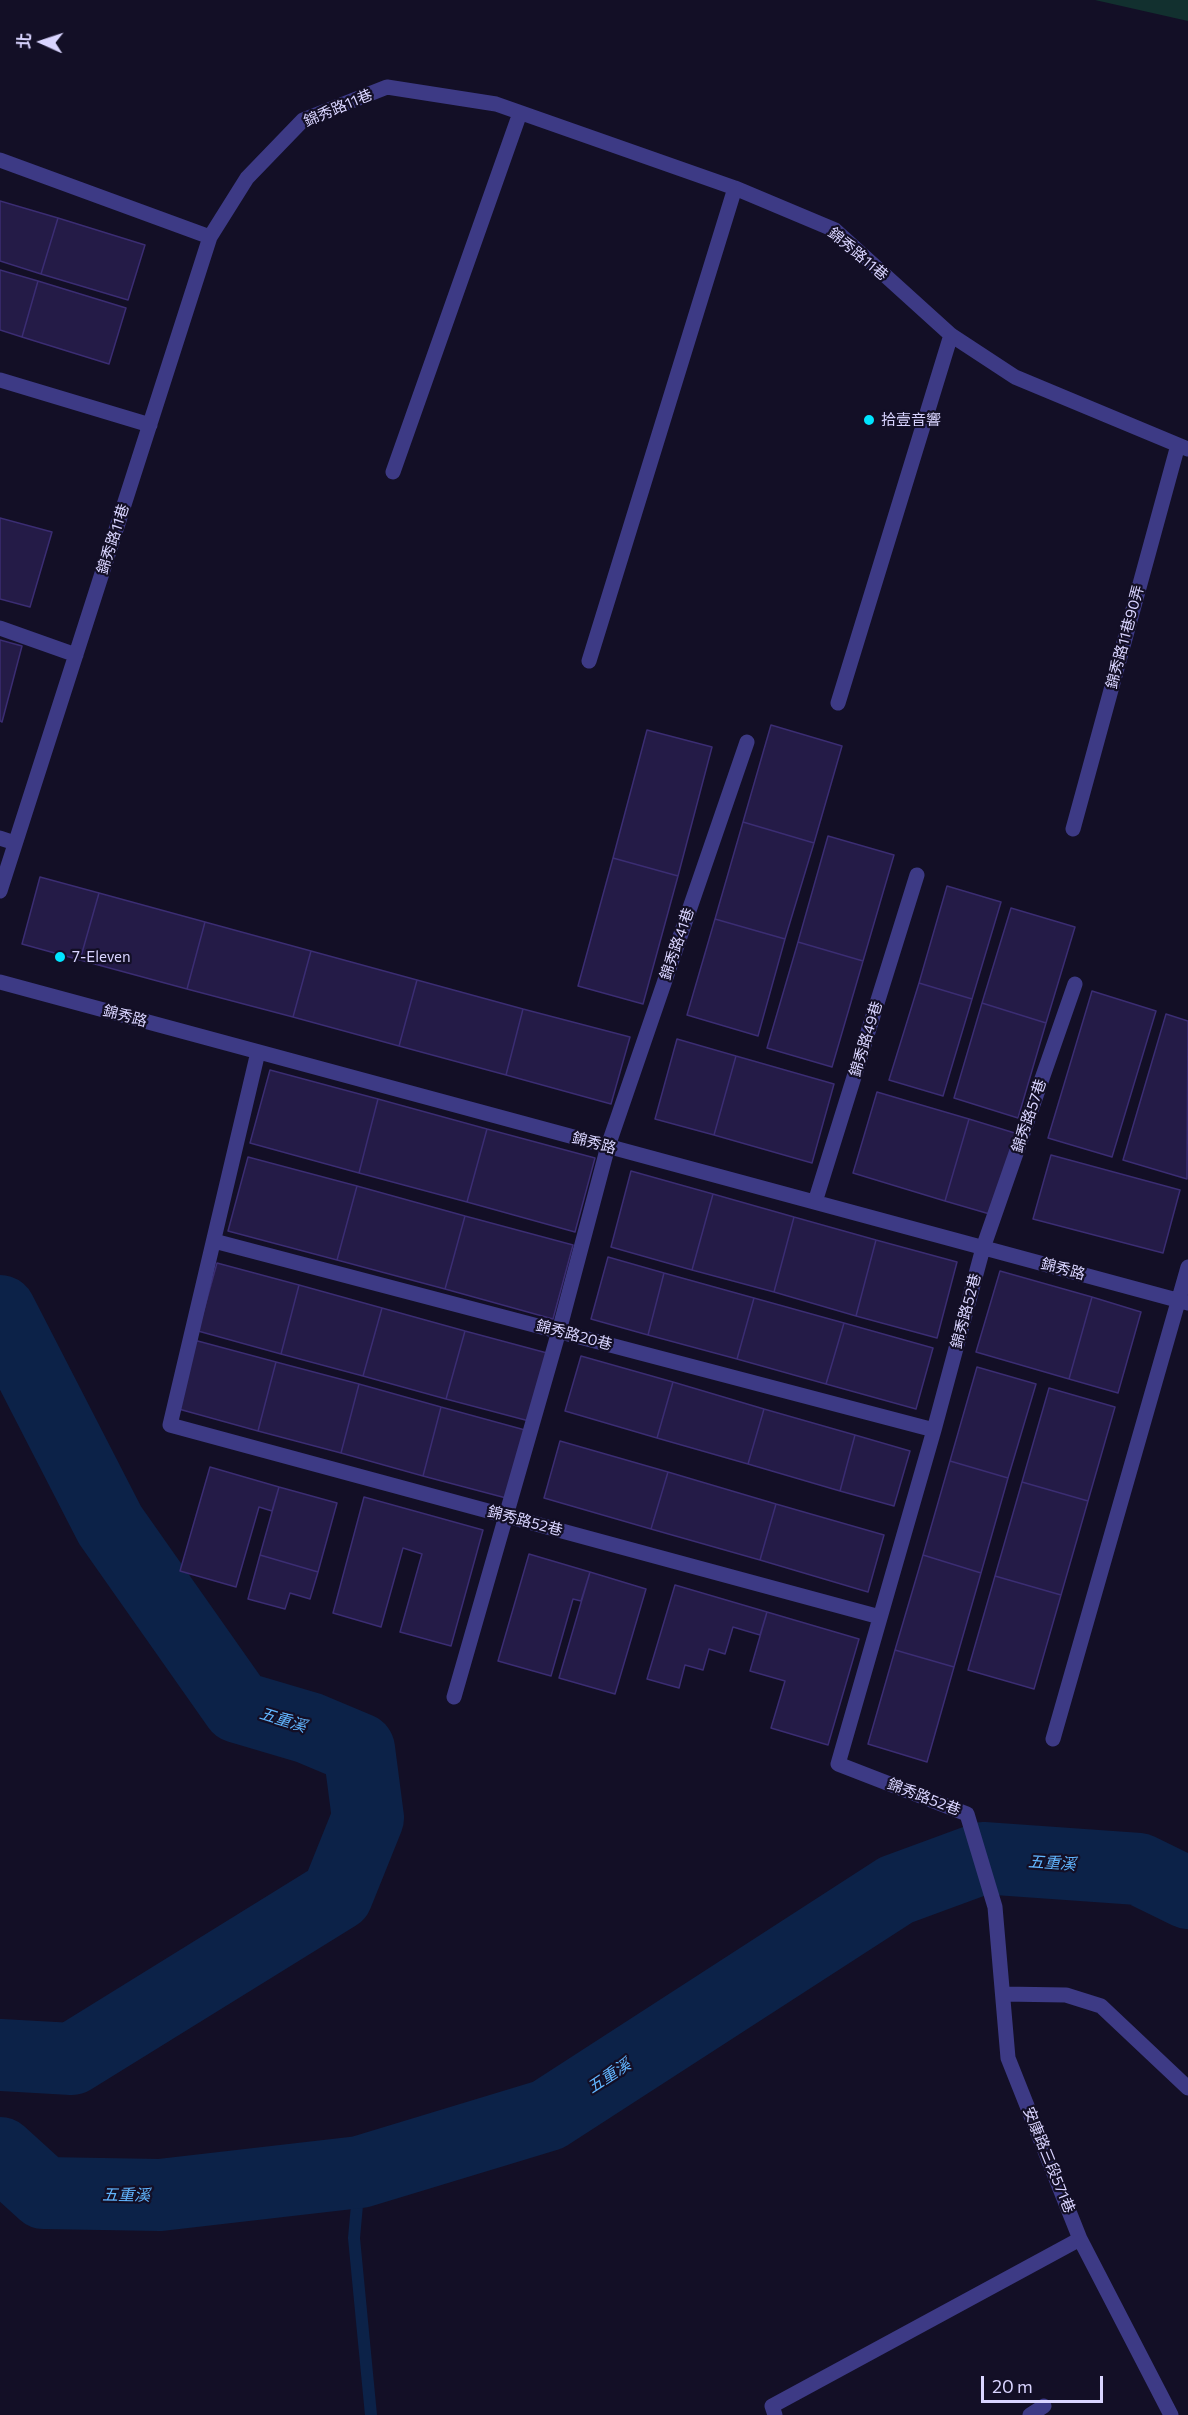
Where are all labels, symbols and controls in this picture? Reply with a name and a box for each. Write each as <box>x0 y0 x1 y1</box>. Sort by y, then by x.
north arrow <box>12 12 72 72</box>
text: 北 <box>14 33 33 50</box>
street label: 錦秀路11巷 <box>301 85 375 131</box>
street label: 錦秀路11巷 <box>824 224 892 284</box>
place label: 拾壹音響 <box>881 411 941 429</box>
marker: 拾壹音響 <box>862 413 876 427</box>
street label: 錦秀路11巷 <box>93 502 133 576</box>
street label: 錦秀路11巷90弄 <box>1102 583 1148 691</box>
street label: 錦秀路41巷 <box>656 906 698 982</box>
place label: 7-Eleven <box>72 948 131 966</box>
marker: 7-Eleven <box>53 950 67 964</box>
street label: 錦秀路49巷 <box>846 999 886 1079</box>
street label: 錦秀路 <box>101 1001 149 1031</box>
street label: 錦秀路57巷 <box>1008 1077 1050 1155</box>
street label: 錦秀路 <box>570 1128 618 1158</box>
street label: 錦秀路 <box>1039 1254 1087 1284</box>
street label: 錦秀路52巷 <box>947 1272 985 1350</box>
street label: 錦秀路20巷 <box>534 1316 614 1354</box>
street label: 錦秀路52巷 <box>486 1502 564 1540</box>
water label: 五重溪 <box>257 1704 309 1736</box>
street label: 錦秀路52巷 <box>885 1775 963 1819</box>
water label: 五重溪 <box>1027 1852 1077 1874</box>
water label: 五重溪 <box>584 2055 634 2097</box>
street label: 安康路三段571巷 <box>1019 2104 1079 2216</box>
water label: 五重溪 <box>102 2185 150 2205</box>
scale bar <box>984 2364 1106 2402</box>
text: 20 m <box>992 2375 1033 2397</box>

